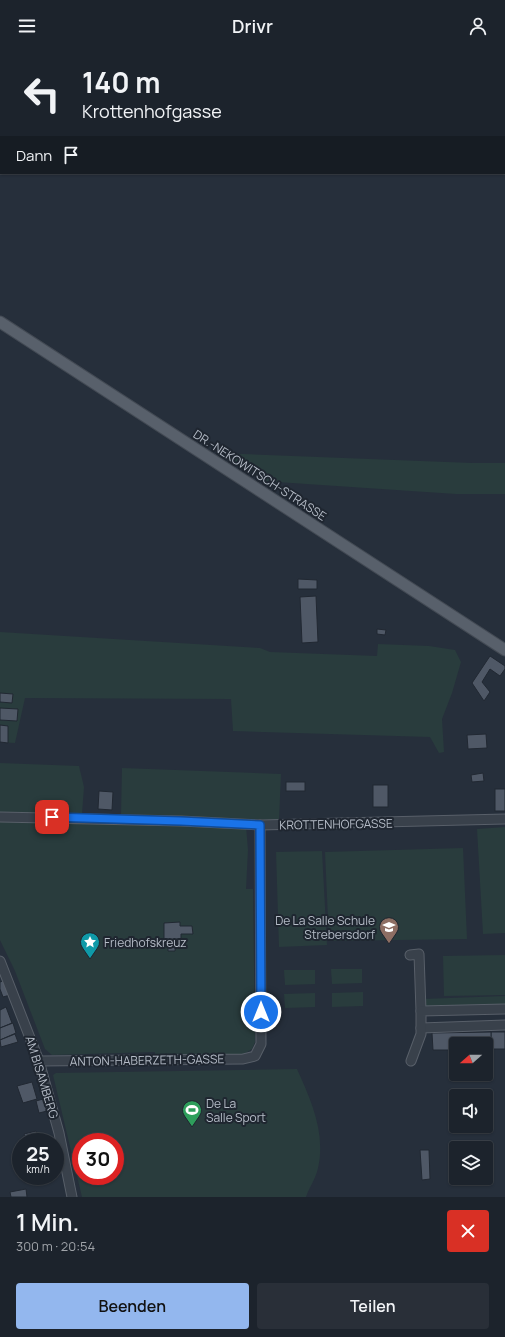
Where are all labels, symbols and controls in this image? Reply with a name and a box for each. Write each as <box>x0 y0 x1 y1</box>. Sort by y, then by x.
text: Drivr <box>232 14 273 38</box>
icon: menu <box>16 15 38 37</box>
icon: person <box>467 15 489 37</box>
text: 140 m <box>82 63 161 101</box>
icon: left <box>16 68 68 120</box>
text: Krottenhofgasse <box>82 99 222 123</box>
icon: arrive <box>60 144 82 166</box>
text: Dann <box>16 145 52 166</box>
street label: DR.-NEKOWITSCH-STRASSE <box>190 426 330 525</box>
pin <box>35 800 69 834</box>
icon: arrive <box>41 806 63 828</box>
street label: KROTTENHOFGASSE <box>279 815 393 833</box>
place label: De La Salle Schule Strebersdorf <box>275 912 376 943</box>
school or university icon: De La Salle Schule Strebersdorf <box>378 916 400 944</box>
place icon: Friedhofskreuz <box>79 931 101 959</box>
place label: Friedhofskreuz <box>104 934 187 951</box>
position arrow <box>240 991 282 1033</box>
street label: AM BISAMBERG <box>21 1034 63 1121</box>
north arrow <box>449 1037 493 1081</box>
map controls <box>449 1037 493 1185</box>
street label: ANTON-HABERZETH-GASSE <box>70 1050 225 1070</box>
button: sound <box>449 1089 493 1133</box>
place label: De La Salle Sport <box>206 1095 266 1126</box>
sports icon: De La Salle Sport <box>181 1099 203 1127</box>
speed limit sign: 30 <box>72 1133 124 1185</box>
text: 25 <box>26 1140 50 1167</box>
button: layers <box>449 1141 493 1185</box>
text: km/h <box>26 1162 50 1176</box>
text: 1 Min. <box>16 1205 79 1238</box>
button: close <box>447 1210 489 1252</box>
text: 300 m · 20:54 <box>16 1237 95 1255</box>
button: Beenden <box>16 1283 249 1329</box>
button: Teilen <box>257 1283 489 1329</box>

